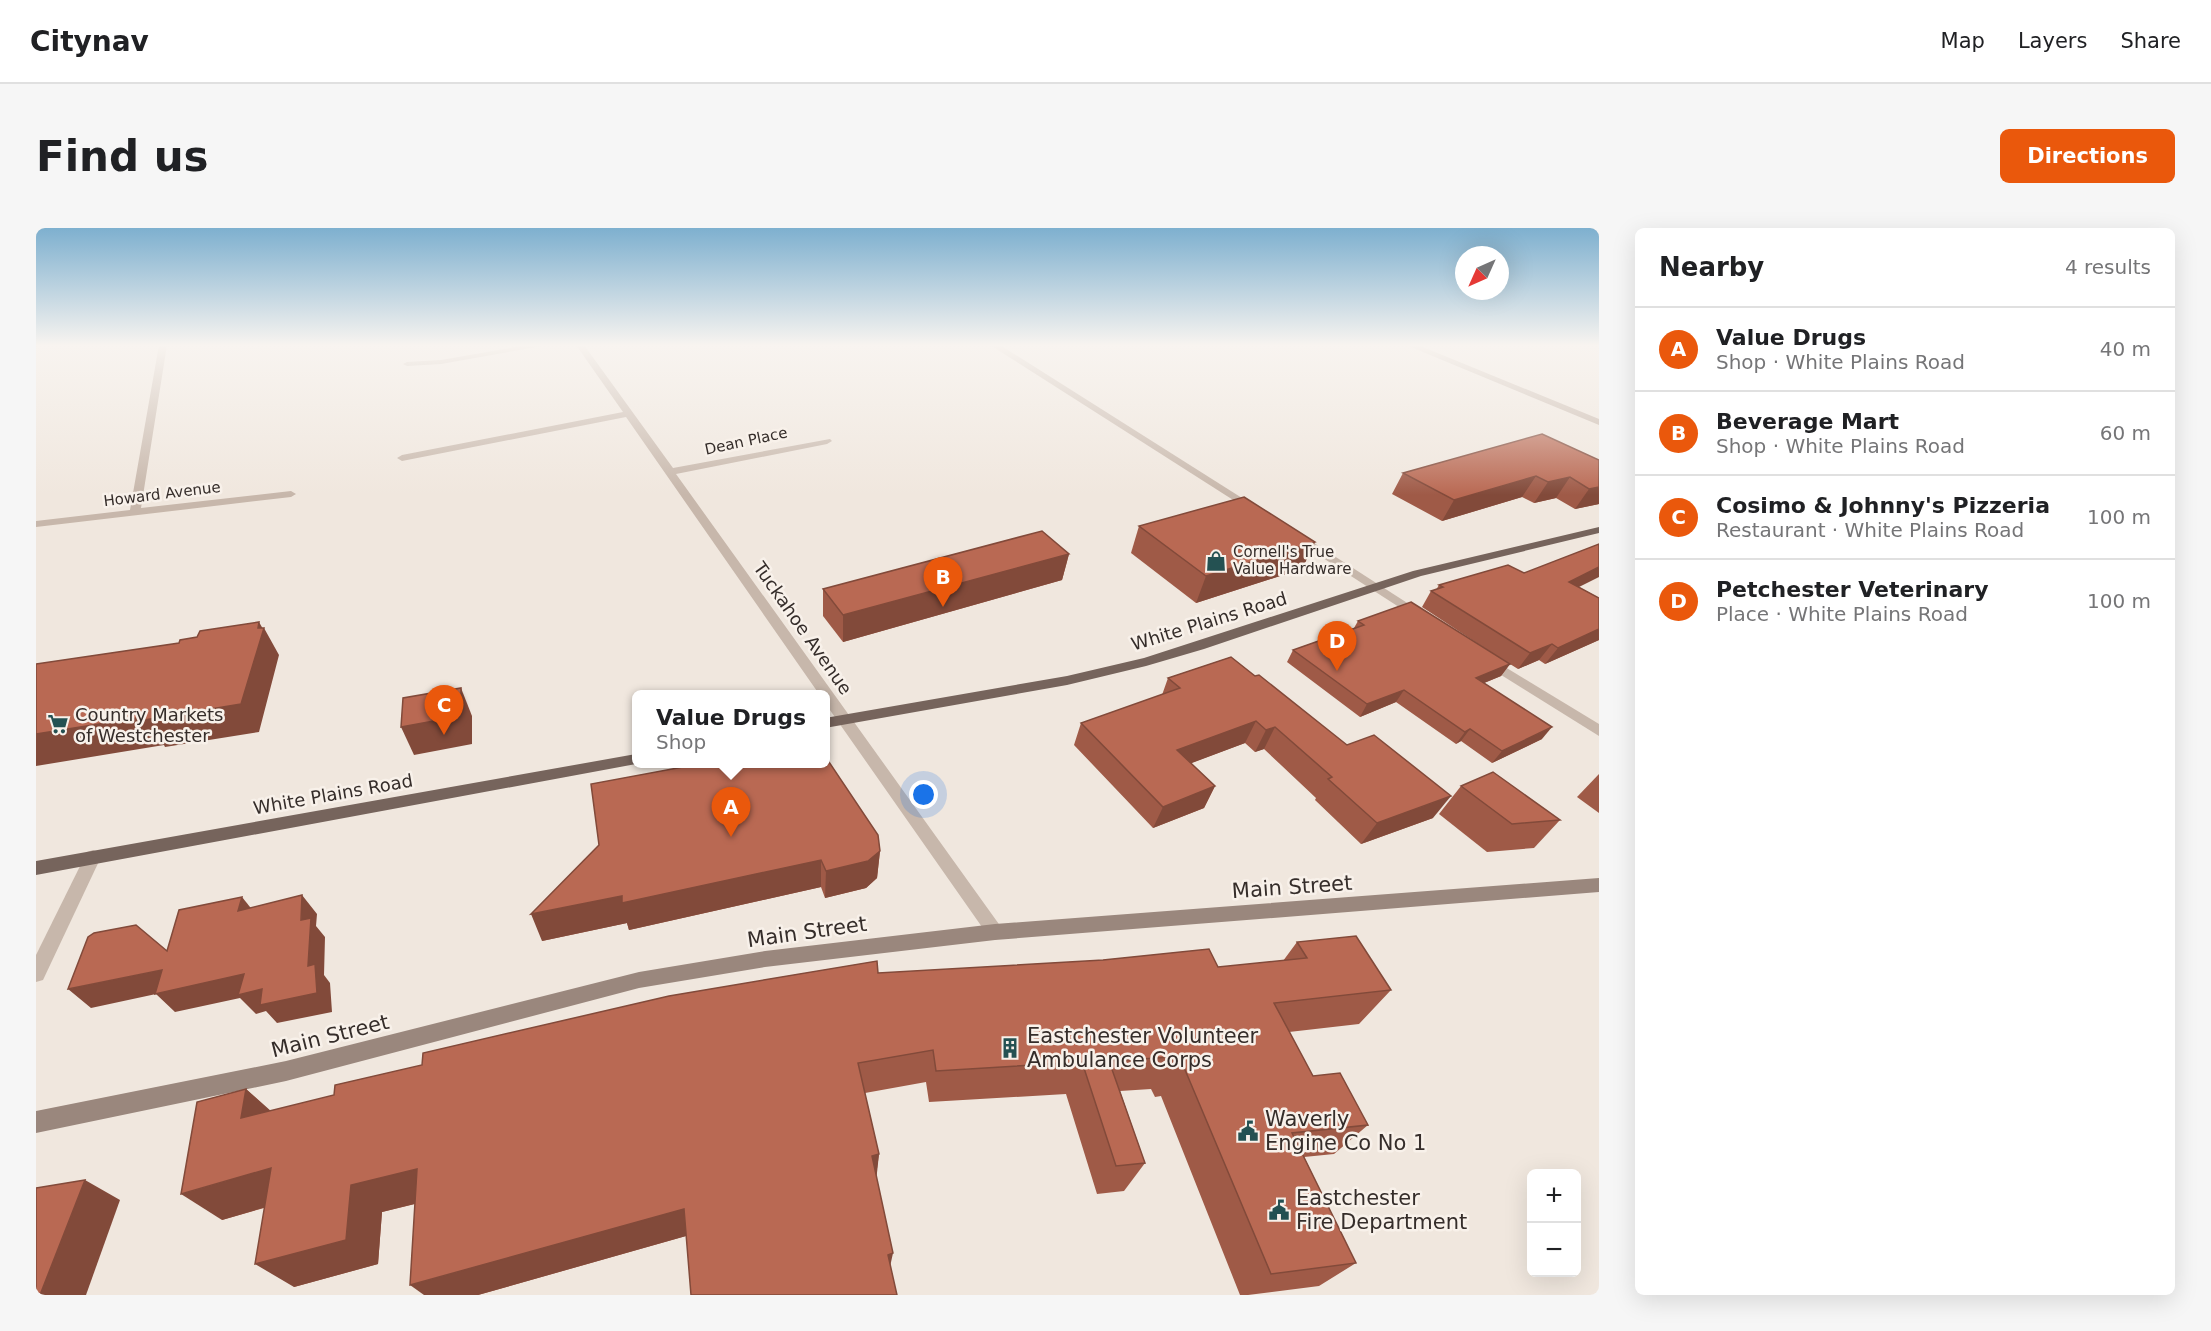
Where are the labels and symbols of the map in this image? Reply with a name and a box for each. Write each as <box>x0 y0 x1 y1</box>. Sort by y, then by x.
north arrow <box>1455 246 1509 300</box>
street label: Dean Place <box>703 423 789 459</box>
street label: Howard Avenue <box>102 478 222 510</box>
place label: Cornell's True Value Hardware <box>1233 543 1351 578</box>
shop icon: Cornell's True Value Hardware <box>1204 549 1228 573</box>
street label: Tuckahoe Avenue <box>749 557 857 698</box>
pin: B <box>924 558 962 607</box>
street label: White Plains Road <box>1129 587 1289 655</box>
pin: D <box>1318 622 1356 671</box>
pin: C <box>424 686 464 735</box>
place label: Country Markets of Westchester <box>75 704 223 746</box>
supermarket icon: Country Markets of Westchester <box>46 712 70 736</box>
street label: White Plains Road <box>252 770 414 818</box>
your location <box>909 780 938 809</box>
pin: A <box>712 788 750 837</box>
street label: Main Street <box>1231 871 1353 903</box>
street label: Main Street <box>746 912 868 952</box>
street label: Main Street <box>269 1010 391 1062</box>
place label: Eastchester Volunteer Ambulance Corps <box>1027 1024 1259 1072</box>
building icon: Eastchester Volunteer Ambulance Corps <box>998 1036 1022 1060</box>
place label: Waverly Engine Co No 1 <box>1265 1107 1426 1155</box>
public building icon: Waverly Engine Co No 1 <box>1236 1119 1260 1143</box>
place label: Eastchester Fire Department <box>1296 1186 1467 1234</box>
public building icon: Eastchester Fire Department <box>1267 1198 1291 1222</box>

